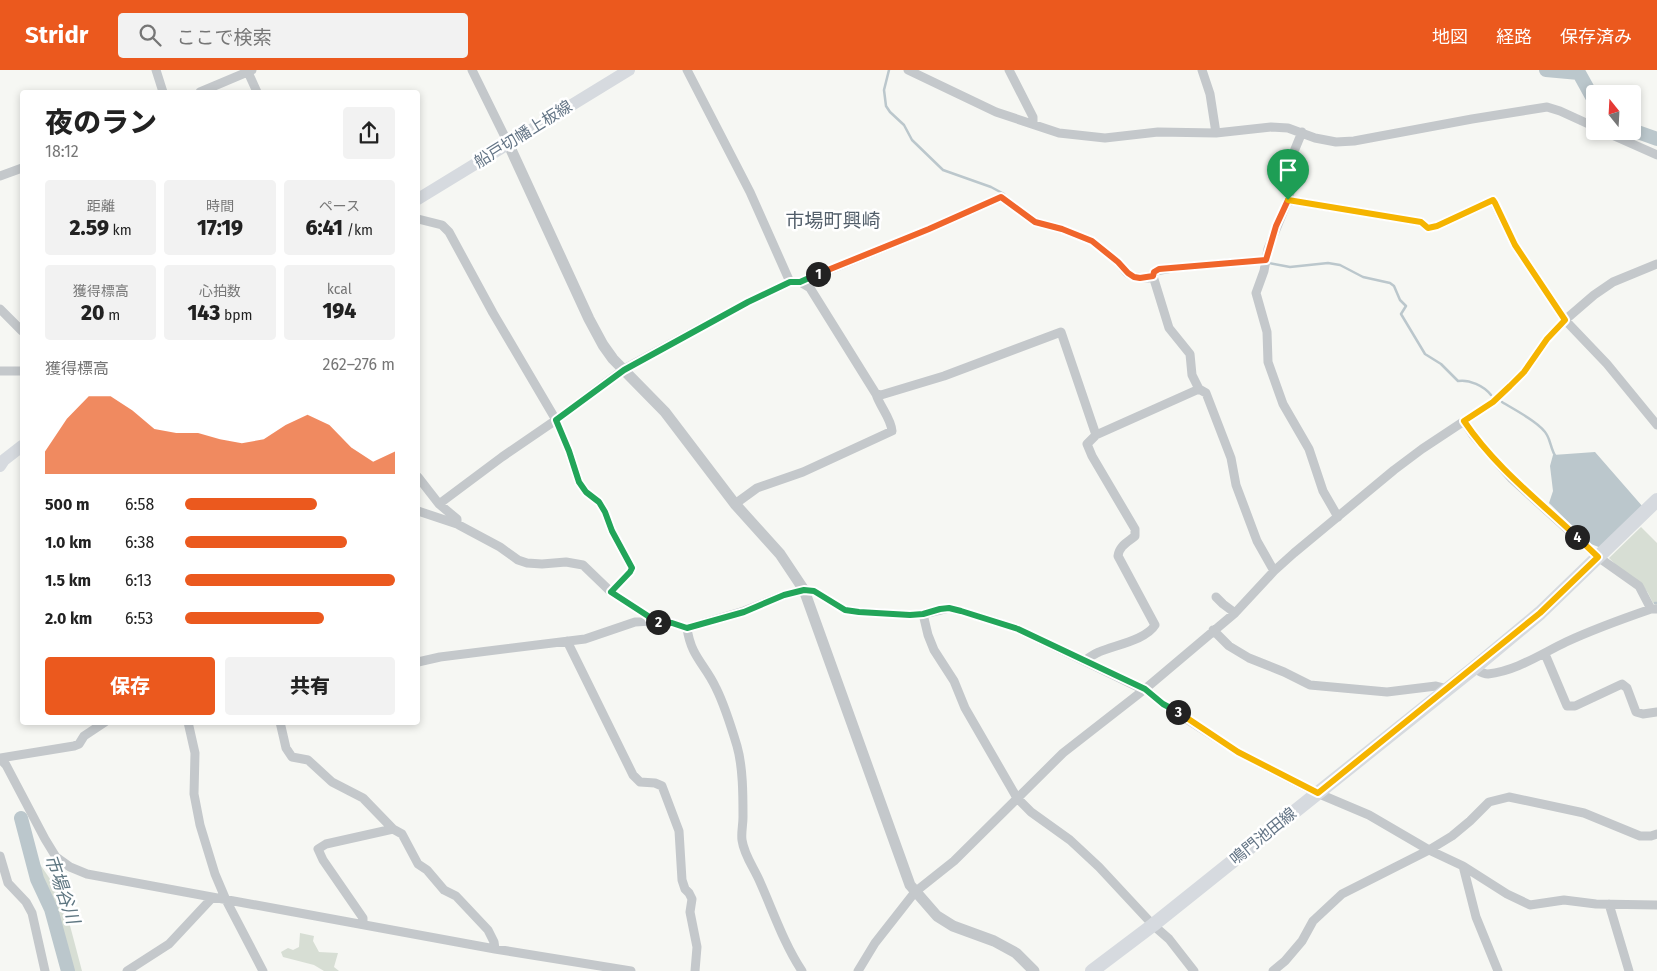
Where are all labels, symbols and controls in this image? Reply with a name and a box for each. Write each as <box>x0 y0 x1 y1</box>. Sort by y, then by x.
search box <box>118 13 468 58</box>
text: Stridr <box>25 21 88 49</box>
icon: search <box>136 21 164 49</box>
text: ここで検索 <box>176 26 271 49</box>
text: 地図 <box>1432 26 1468 48</box>
text: 経路 <box>1496 26 1532 48</box>
text: 保存済み <box>1560 26 1632 48</box>
north arrow <box>1586 85 1641 140</box>
map controls <box>1586 85 1641 140</box>
street label: 船戸切幡上板線 <box>470 96 576 172</box>
text: 夜のラン <box>45 106 157 139</box>
button: share <box>343 107 395 159</box>
text: 18:12 <box>45 142 79 161</box>
pin <box>1267 149 1309 200</box>
icon: arrive <box>1274 156 1302 184</box>
text: 距離 <box>87 198 115 215</box>
text: 時間 <box>206 198 234 215</box>
text: ペース <box>319 198 360 215</box>
district label: 市場町興崎 <box>785 209 881 232</box>
text: 2.59 <box>70 215 109 241</box>
text: 17:19 <box>197 215 243 241</box>
text: 6:41 <box>306 215 343 241</box>
text: km <box>109 222 132 239</box>
text: /km <box>343 222 373 239</box>
pin: 1 <box>806 262 830 286</box>
text: 1 <box>815 266 822 283</box>
text: kcal <box>327 281 352 298</box>
text: 獲得標高 <box>73 283 129 300</box>
text: 心拍数 <box>199 283 241 300</box>
text: 194 <box>322 298 356 324</box>
text: 20 <box>81 300 105 326</box>
text: 143 <box>187 300 220 326</box>
text: m <box>105 307 120 324</box>
text: bpm <box>220 307 253 324</box>
text: 262–276 m <box>323 355 395 374</box>
text: 獲得標高 <box>45 359 109 378</box>
text: 500 m <box>45 495 90 514</box>
text: 6:58 <box>125 495 154 514</box>
pin: 4 <box>1564 524 1590 550</box>
text: 4 <box>1574 529 1581 546</box>
text: 1.0 km <box>45 533 92 552</box>
text: 6:38 <box>125 533 154 552</box>
text: 1.5 km <box>45 571 91 590</box>
text: 6:13 <box>125 571 152 590</box>
text: 2.0 km <box>45 609 92 628</box>
text: 6:53 <box>125 609 153 628</box>
pin: 2 <box>646 610 670 634</box>
text: 2 <box>655 614 662 631</box>
button: 保存 <box>45 657 215 715</box>
button: 共有 <box>225 657 395 715</box>
pin: 3 <box>1166 700 1190 724</box>
text: 3 <box>1175 704 1182 721</box>
street label: 鳴門池田線 <box>1226 803 1300 869</box>
water label: 市場谷川 <box>40 851 85 929</box>

